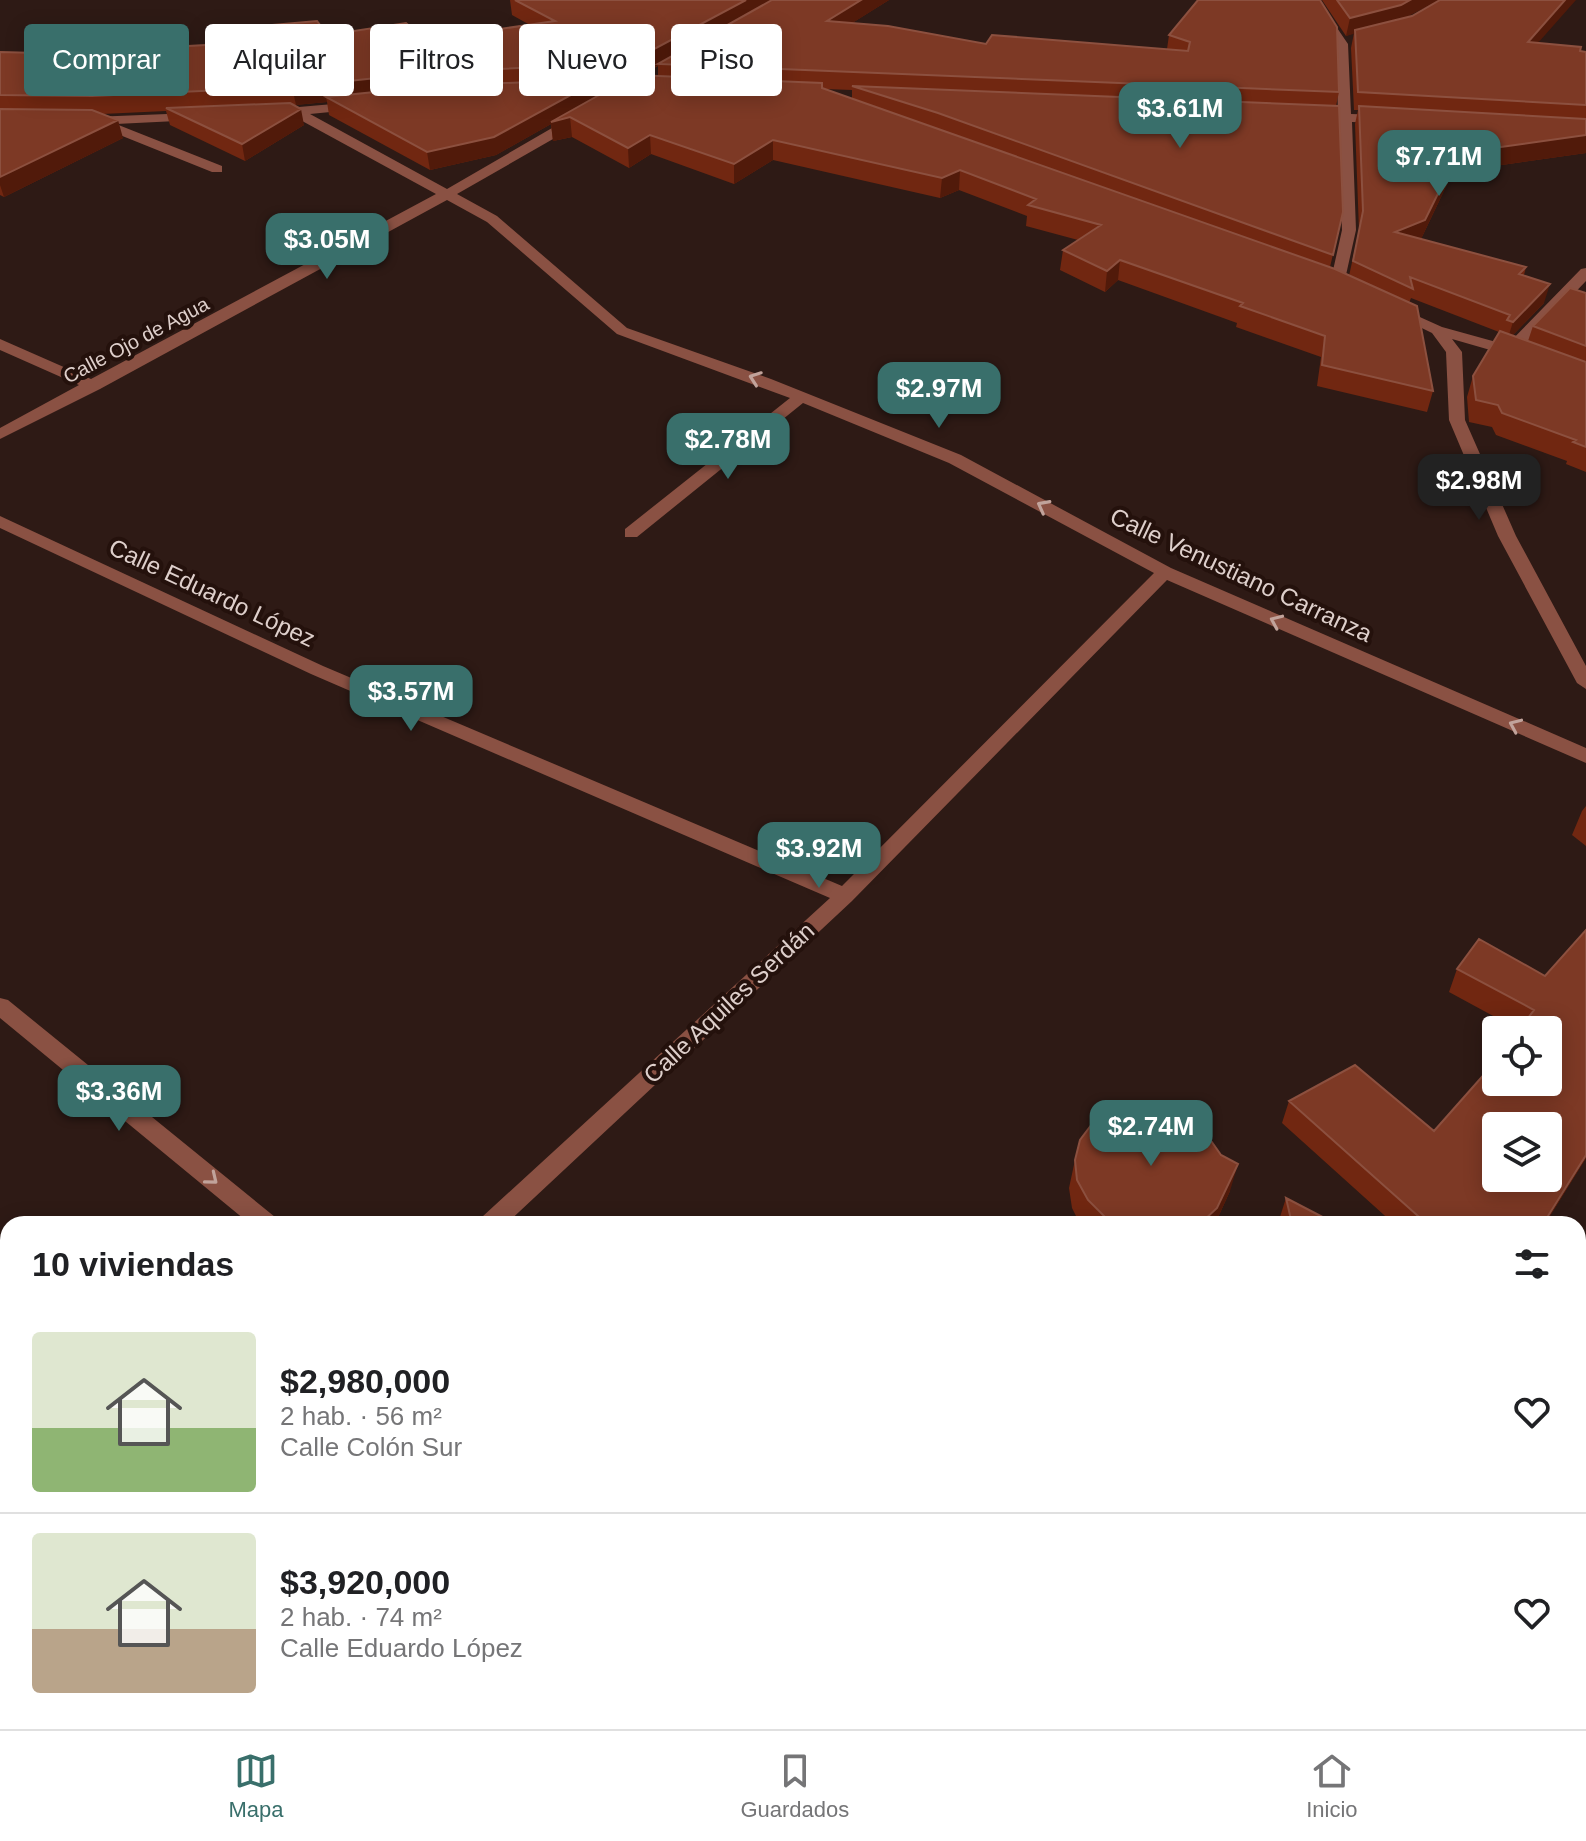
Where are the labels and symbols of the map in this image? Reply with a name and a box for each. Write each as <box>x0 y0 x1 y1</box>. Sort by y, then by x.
pin: $3.61M <box>1115 82 1245 150</box>
pin: $7.71M <box>1374 130 1504 198</box>
pin: $3.05M <box>262 213 392 281</box>
street label: Calle Ojo de Agua <box>60 292 213 388</box>
pin: $2.97M <box>874 362 1004 430</box>
one-way arrow <box>749 372 763 388</box>
pin: $2.78M <box>663 413 793 481</box>
pin: $2.98M <box>1414 454 1544 522</box>
one-way arrow <box>1037 501 1052 516</box>
street label: Calle Venustiano Carranza <box>1106 502 1377 647</box>
street label: Calle Eduardo López <box>105 533 319 652</box>
one-way arrow <box>1270 614 1285 630</box>
pin: $3.57M <box>346 665 476 733</box>
one-way arrow <box>1508 719 1523 735</box>
pin: $3.92M <box>754 822 884 890</box>
street label: Calle Aquiles Serdán <box>638 917 819 1088</box>
pin: $3.36M <box>54 1065 184 1133</box>
pin: $2.74M <box>1086 1100 1216 1168</box>
one-way arrow <box>203 1169 217 1184</box>

